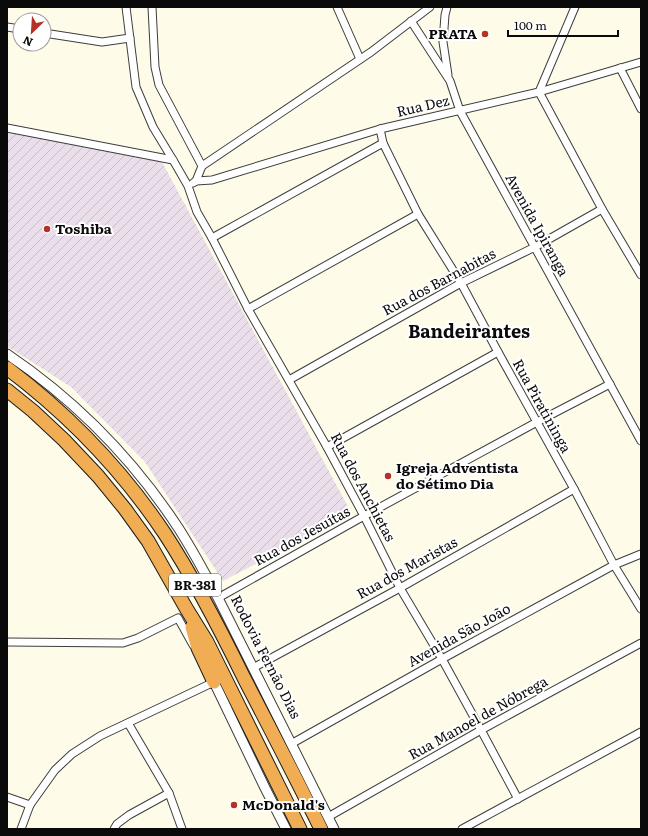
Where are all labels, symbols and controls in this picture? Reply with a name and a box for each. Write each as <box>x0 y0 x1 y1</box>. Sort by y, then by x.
north arrow <box>12 12 52 52</box>
scale bar <box>508 12 618 38</box>
text: 100 m <box>514 16 547 34</box>
place label: PRATA <box>429 23 477 43</box>
marker: PRATA <box>480 29 490 39</box>
text: N <box>20 33 35 51</box>
street label: Rua Dez <box>394 89 451 121</box>
street label: Avenida Ipiranga <box>501 170 575 280</box>
place label: Toshiba <box>55 218 113 238</box>
marker: Toshiba <box>42 224 52 234</box>
street label: Rua dos Barnabitas <box>378 243 499 320</box>
district label: Bandeirantes <box>408 317 530 344</box>
street label: Rua Piratininga <box>509 355 577 456</box>
street label: Rua dos Anchietas <box>327 429 401 544</box>
place label: Igreja Adventista do Sétimo Dia <box>396 457 519 493</box>
marker: Igreja Adventista do Sétimo Dia <box>383 471 393 481</box>
street label: Rua dos Jesuítas <box>250 500 353 570</box>
street label: Rua dos Maristas <box>353 531 460 603</box>
road number: BR-381 <box>169 574 221 596</box>
street label: Rodovia Fernão Dias <box>227 591 307 722</box>
street label: Avenida São João <box>403 598 514 671</box>
street label: Rua Manoel de Nóbrega <box>404 670 551 764</box>
place label: McDonald's <box>242 794 325 814</box>
marker: McDonald's <box>229 800 239 810</box>

